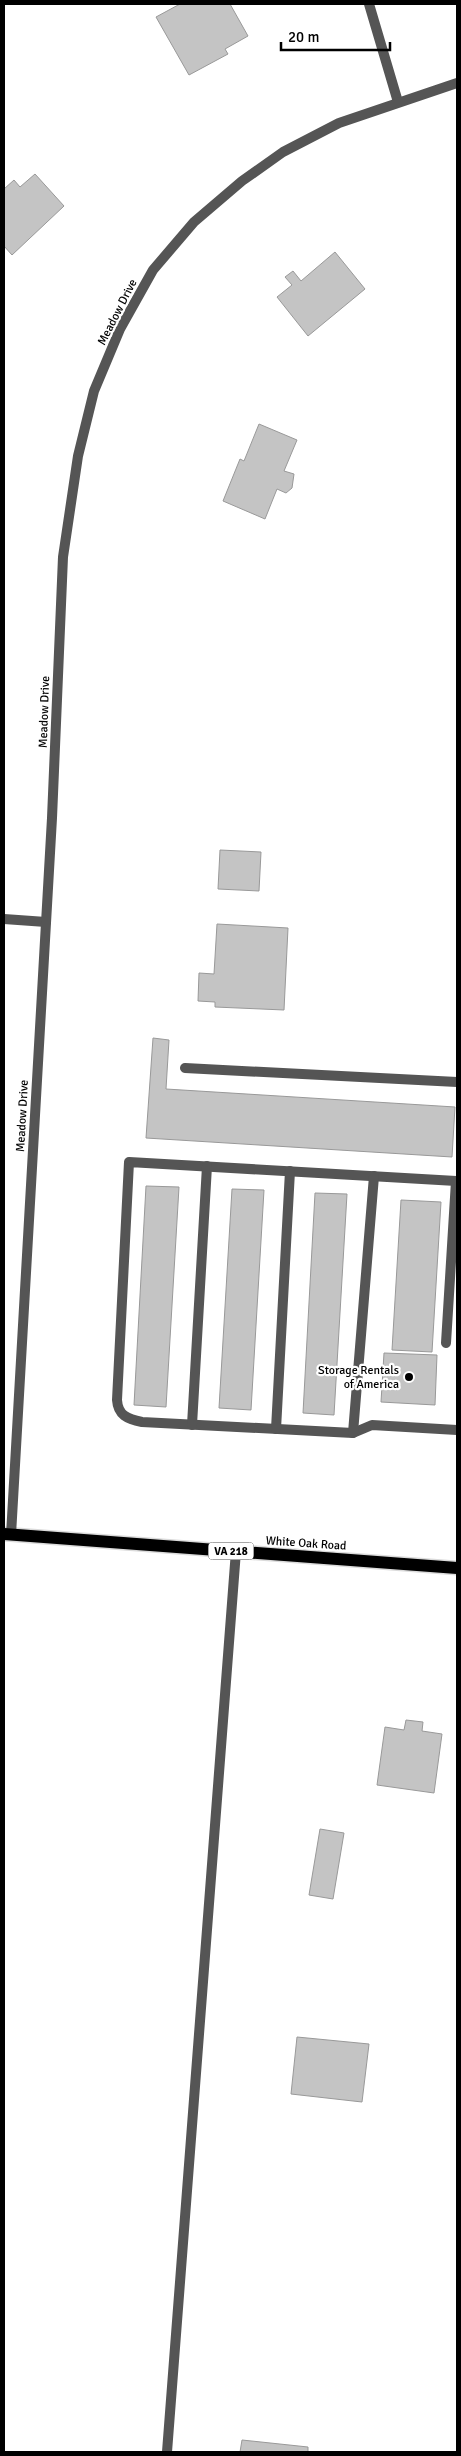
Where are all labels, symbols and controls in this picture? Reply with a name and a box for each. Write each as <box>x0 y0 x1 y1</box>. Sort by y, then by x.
scale bar <box>281 20 390 52</box>
text: 20 m <box>288 28 319 46</box>
street label: Meadow Drive <box>94 277 141 348</box>
street label: Meadow Drive <box>36 676 53 748</box>
street label: Meadow Drive <box>13 1079 32 1153</box>
place label: Storage Rentals of America <box>318 1363 399 1392</box>
marker: Storage Rentals of America <box>403 1371 415 1383</box>
street label: White Oak Road <box>265 1533 347 1554</box>
road number: VA 218 <box>208 1542 254 1560</box>

